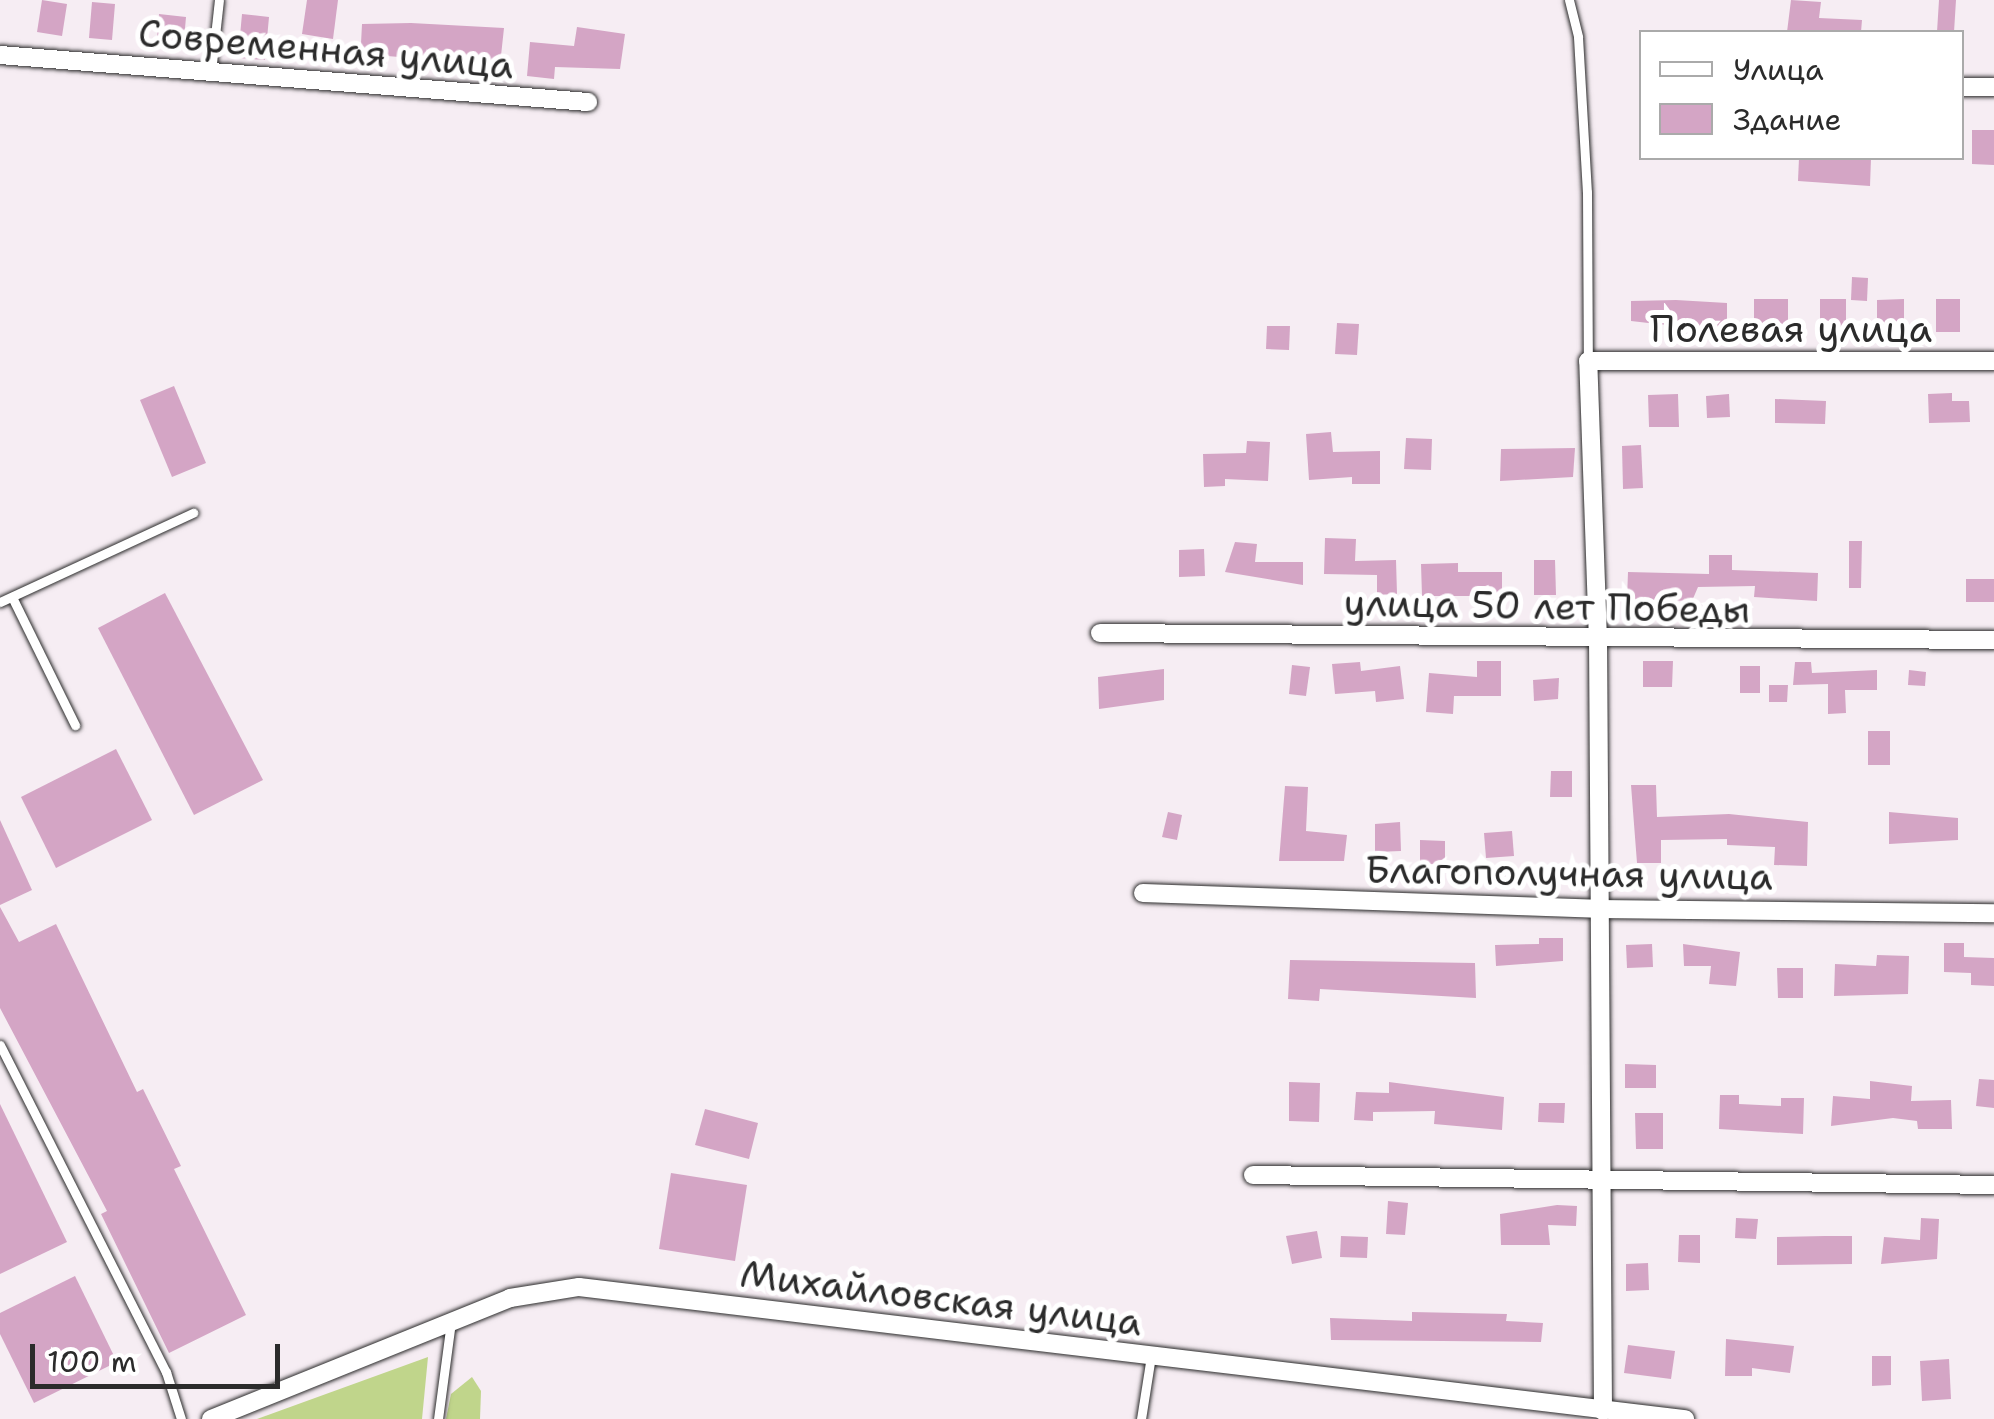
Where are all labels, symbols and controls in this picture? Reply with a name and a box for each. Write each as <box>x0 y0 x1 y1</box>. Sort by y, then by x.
street label: Современная улица <box>136 10 516 88</box>
legend <box>1639 30 1964 160</box>
text: Улица <box>1733 49 1824 90</box>
text: Здание <box>1733 99 1842 140</box>
street label: Полевая улица <box>1650 306 1932 352</box>
street label: улица 50 лет Победы <box>1343 580 1751 632</box>
street label: Благополучная улица <box>1365 847 1773 899</box>
street label: Михайловская улица <box>738 1251 1144 1345</box>
scale bar <box>35 1324 285 1386</box>
text: 100 m <box>47 1341 137 1382</box>

